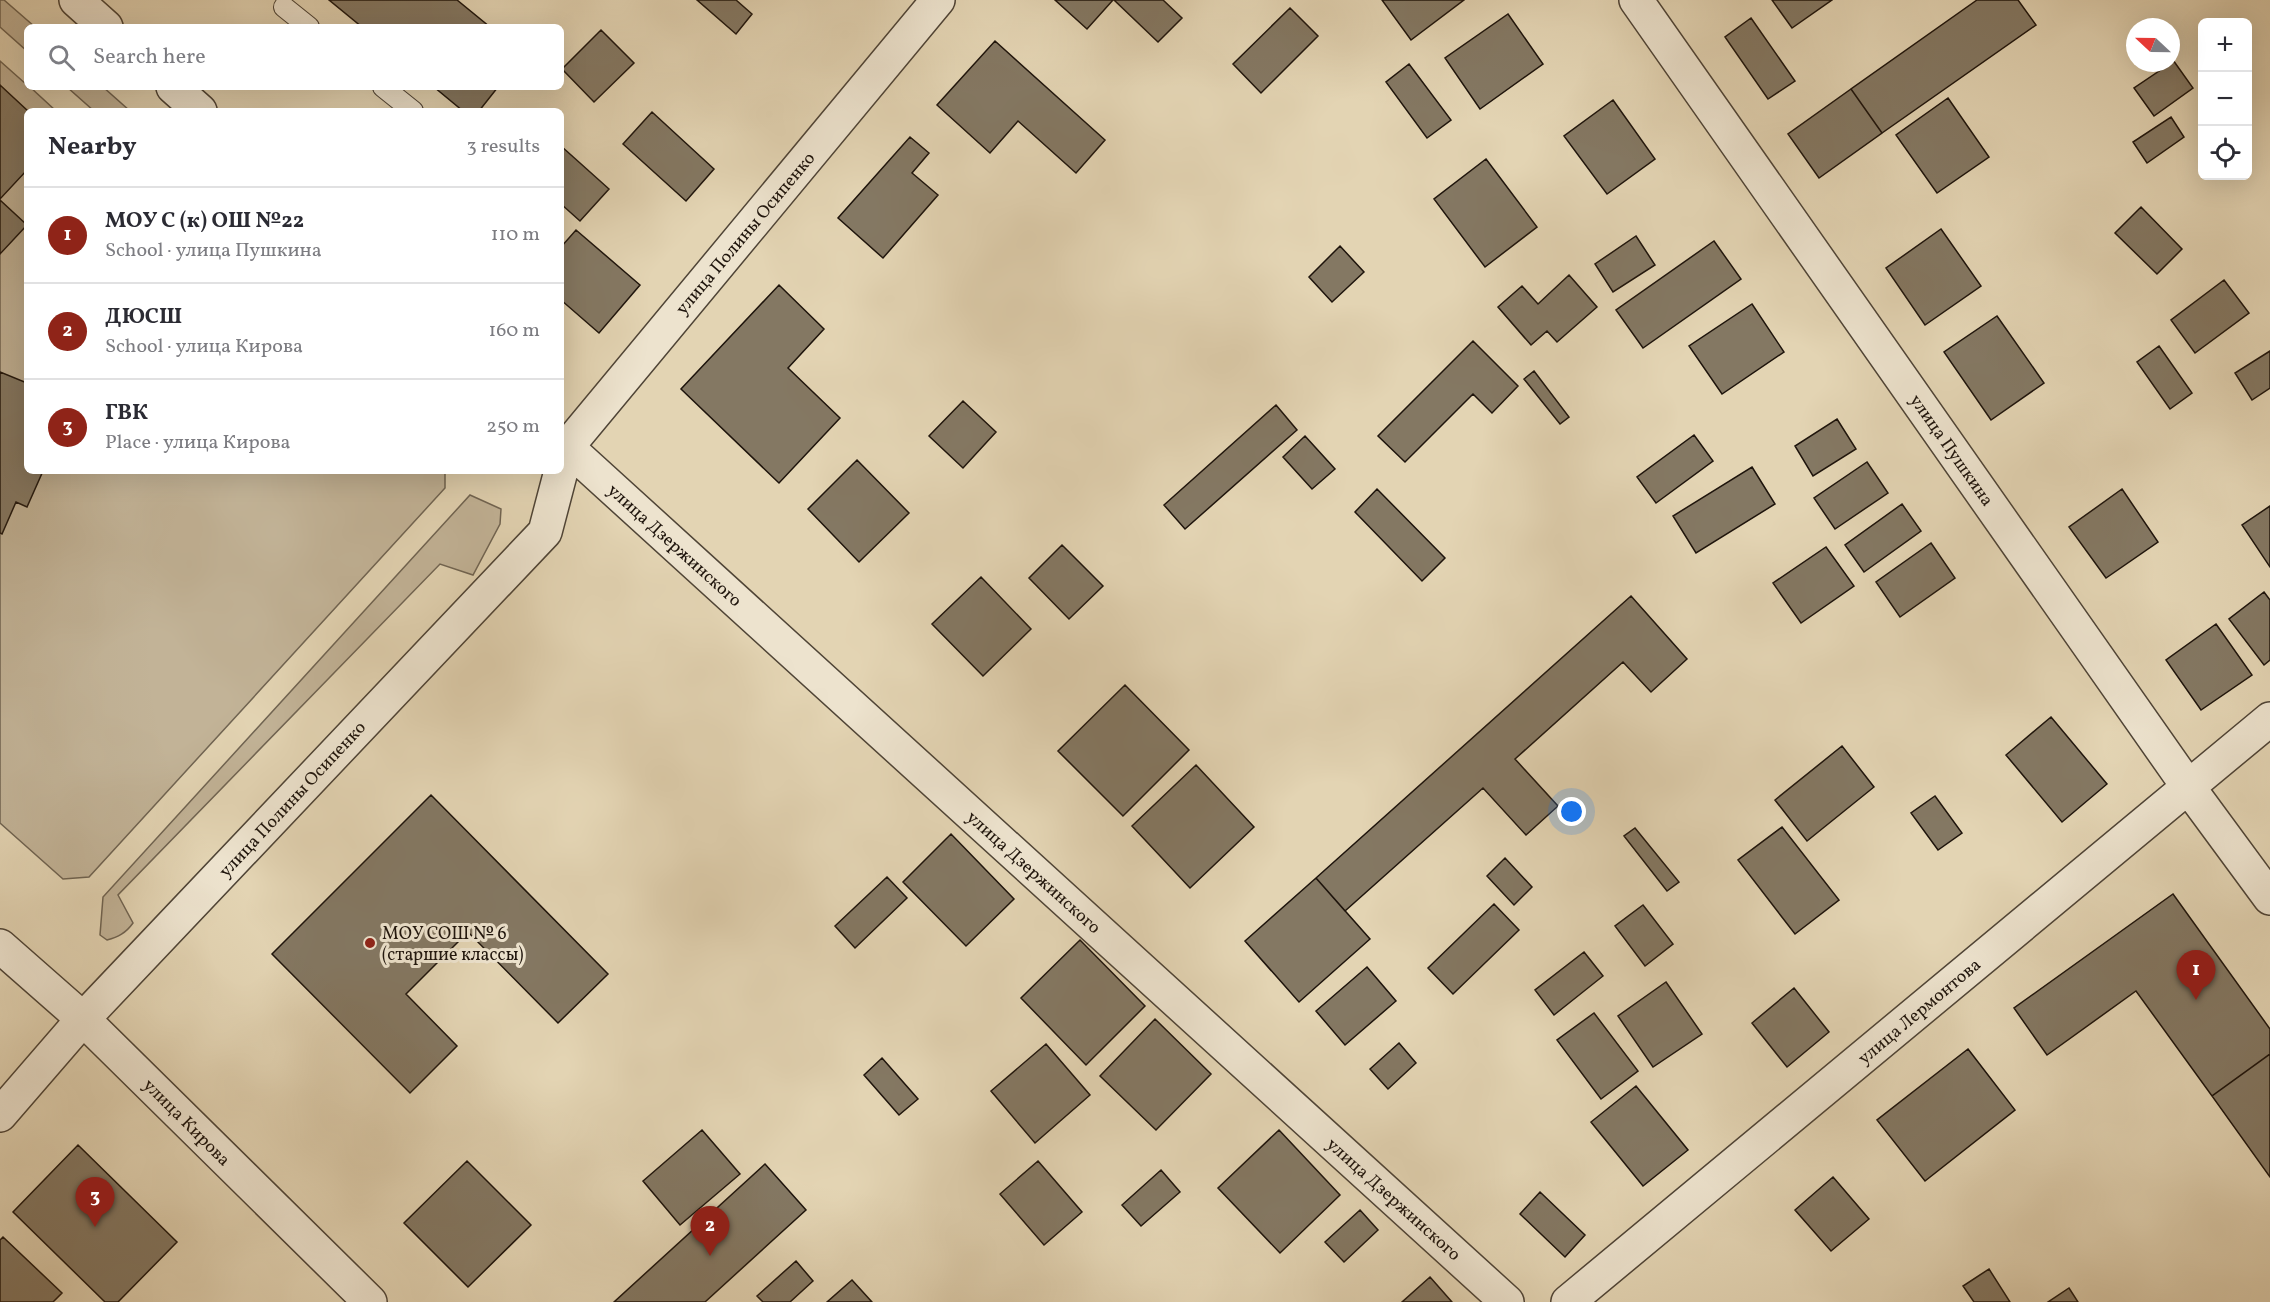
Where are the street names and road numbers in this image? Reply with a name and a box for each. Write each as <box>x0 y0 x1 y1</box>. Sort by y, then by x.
street label: улица Полины Осипенко <box>670 147 822 321</box>
street label: улица Пушкина <box>1903 390 1999 512</box>
street label: улица Дзержинского <box>601 479 747 613</box>
street label: улица Полины Осипенко <box>214 716 372 884</box>
street label: улица Дзержинского <box>960 806 1106 940</box>
street label: улица Лермонтова <box>1853 953 1987 1071</box>
street label: улица Кирова <box>136 1074 235 1173</box>
street label: улица Дзержинского <box>1320 1133 1466 1267</box>

